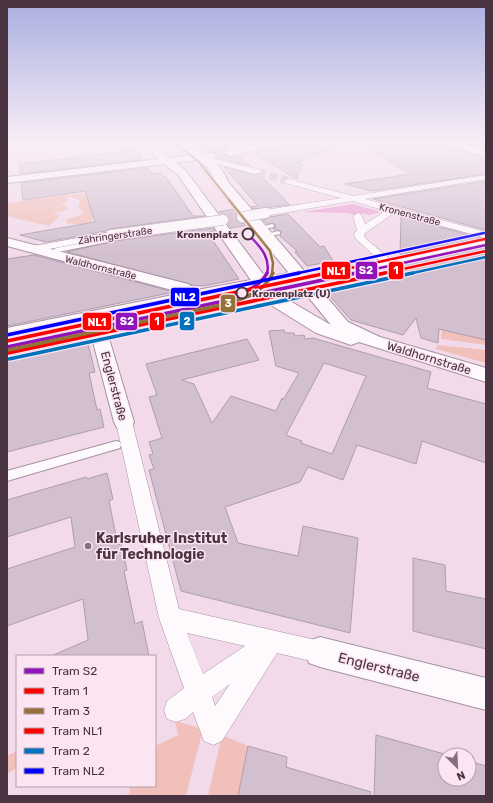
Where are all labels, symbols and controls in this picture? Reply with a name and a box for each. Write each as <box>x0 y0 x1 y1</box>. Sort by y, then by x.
street label: Kronenstraße <box>378 201 442 229</box>
street label: Zähringerstraße <box>77 225 153 247</box>
marker: Kronenplatz <box>241 227 255 241</box>
place label: Kronenplatz <box>177 229 238 241</box>
street label: Waldhornstraße <box>64 253 138 283</box>
line badge: NL1 <box>321 261 351 280</box>
line badge: S2 <box>355 261 378 280</box>
line badge: 1 <box>388 261 404 280</box>
text: S2 <box>359 264 373 277</box>
text: 1 <box>393 264 399 277</box>
text: NL1 <box>326 265 346 278</box>
marker: Kronenplatz (U) <box>235 286 249 300</box>
line badge: NL2 <box>170 287 200 307</box>
place label: Kronenplatz (U) <box>252 288 330 300</box>
text: NL2 <box>174 291 196 304</box>
line badge: 3 <box>220 294 236 313</box>
text: 3 <box>224 297 232 310</box>
line badge: 2 <box>179 311 195 331</box>
line badge: NL1 <box>82 312 112 331</box>
line badge: S2 <box>115 312 138 331</box>
line badge: 1 <box>149 312 165 331</box>
text: S2 <box>120 315 134 328</box>
text: 1 <box>154 315 160 328</box>
text: 2 <box>183 315 191 328</box>
text: NL1 <box>87 316 107 329</box>
street label: Waldhornstraße <box>385 338 473 378</box>
street label: Englerstraße <box>98 350 130 423</box>
place label: Karlsruher Institut für Technologie <box>96 530 228 563</box>
marker: Karlsruher Institut für Technologie <box>83 541 93 551</box>
street label: Englerstraße <box>336 649 422 686</box>
legend <box>16 655 156 787</box>
text: Tram S2 <box>52 664 97 678</box>
text: Tram 1 <box>52 684 88 698</box>
text: Tram 3 <box>52 704 90 718</box>
text: Tram NL1 <box>52 724 102 738</box>
text: Tram 2 <box>52 744 90 758</box>
north arrow <box>437 747 477 787</box>
text: Tram NL2 <box>52 764 105 778</box>
text: N <box>455 768 467 783</box>

